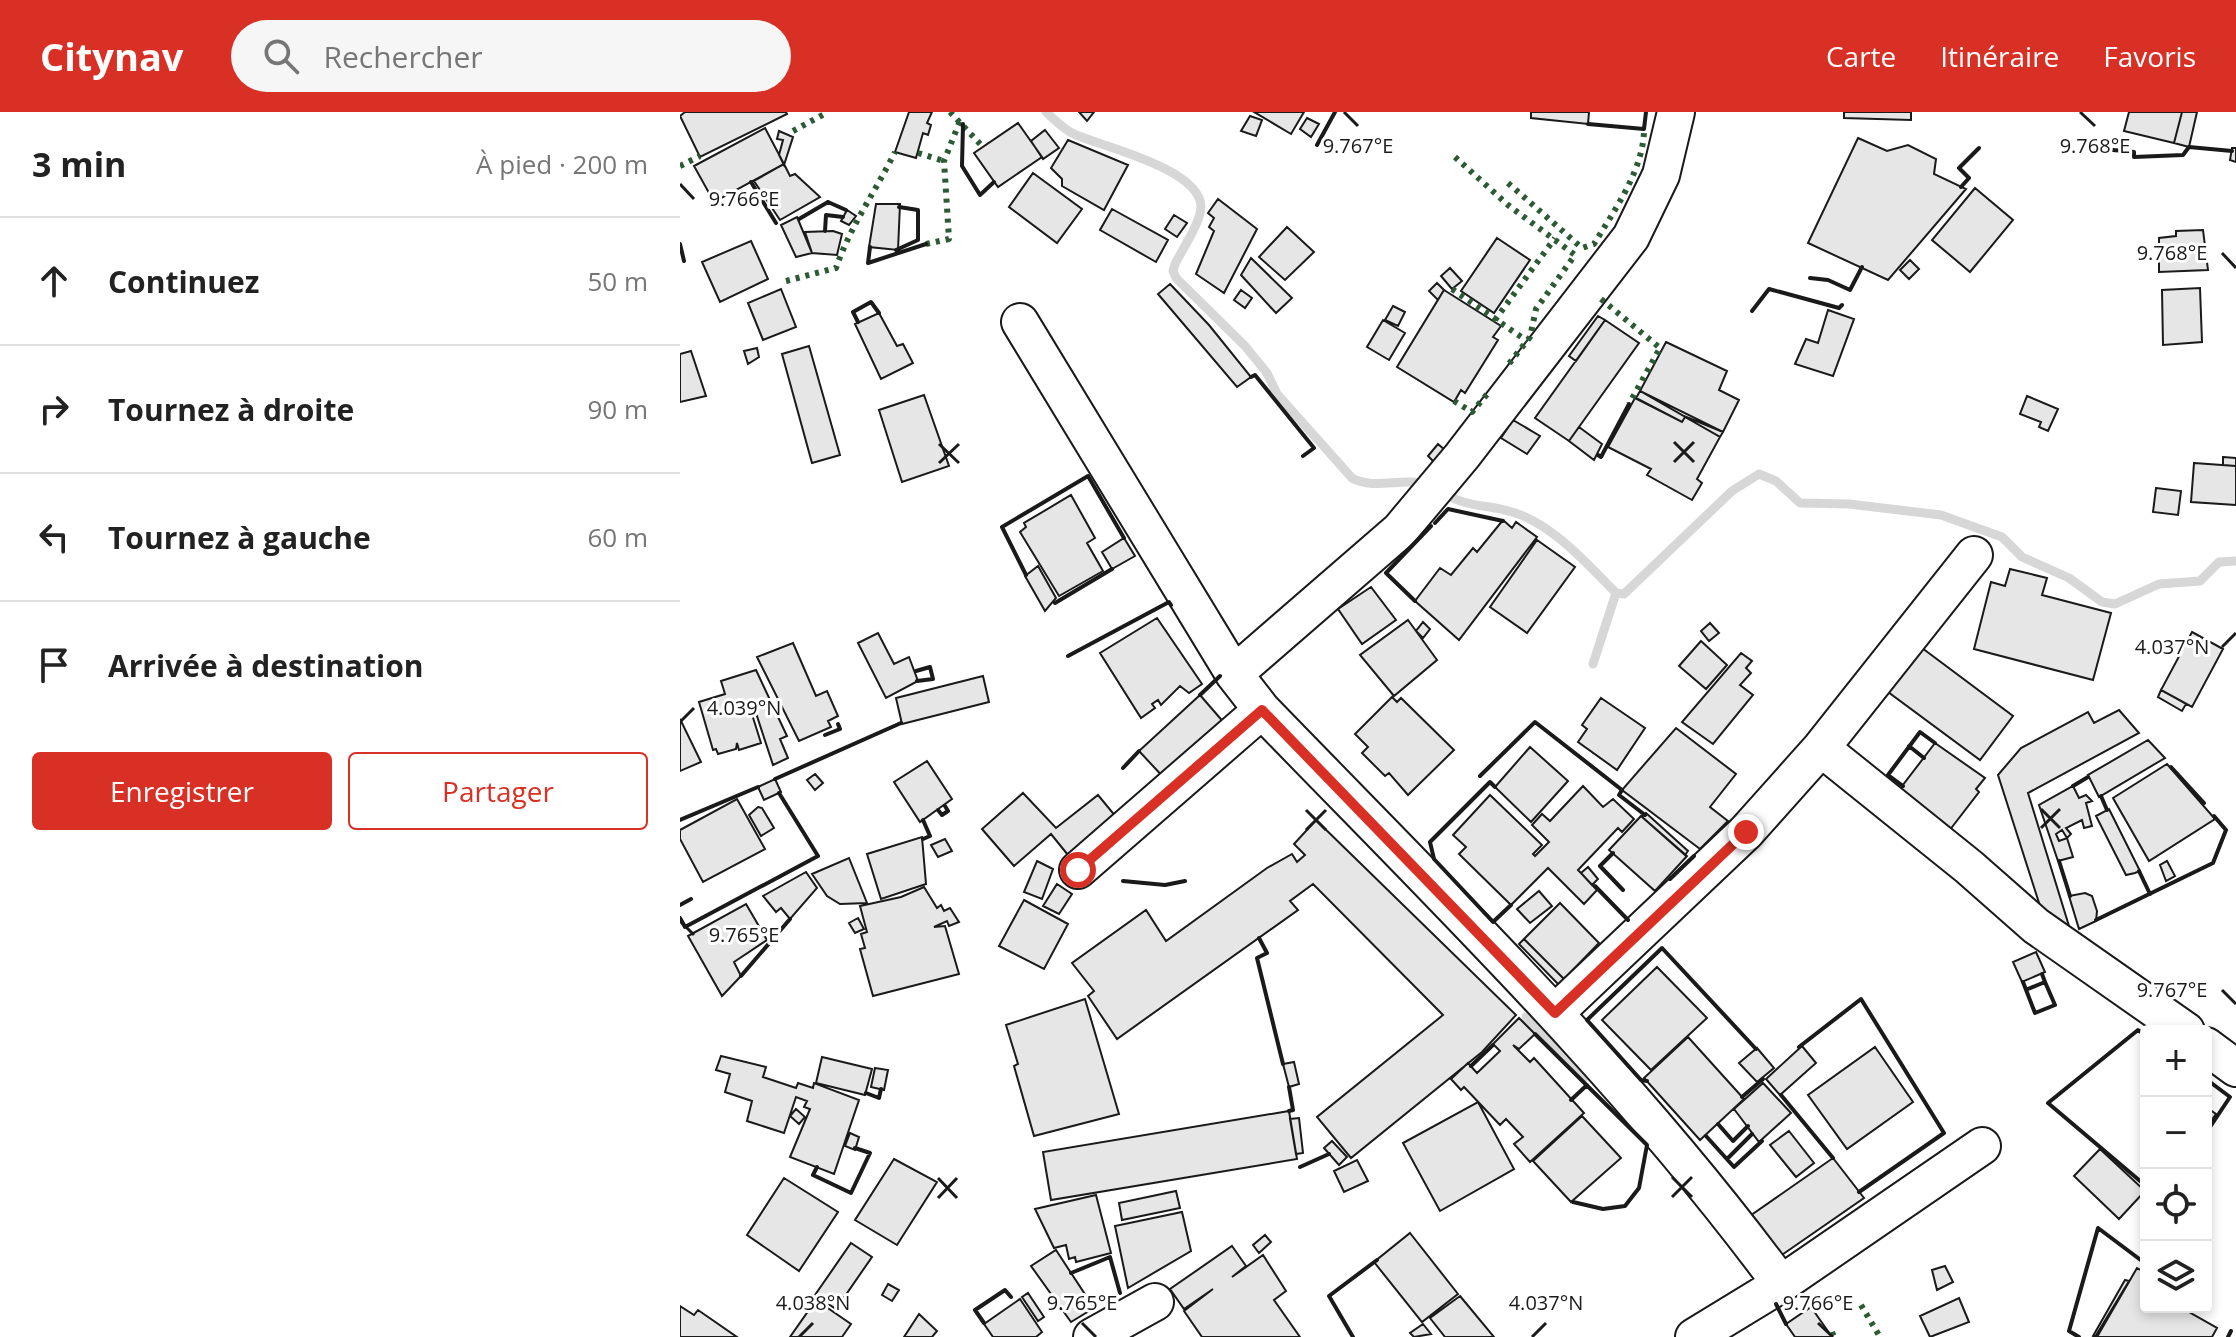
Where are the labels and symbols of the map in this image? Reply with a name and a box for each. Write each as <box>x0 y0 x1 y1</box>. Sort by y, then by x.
text: 9.767°E <box>1323 132 1393 159</box>
text: 9.768°E <box>2060 132 2130 159</box>
text: 9.766°E <box>709 185 779 212</box>
text: 9.768°E <box>2137 239 2207 266</box>
text: 4.037°N <box>2135 633 2209 660</box>
text: 4.039°N <box>707 694 781 721</box>
route end <box>1728 814 1764 850</box>
route start <box>1060 852 1096 888</box>
text: 9.765°E <box>709 921 779 948</box>
text: 9.767°E <box>2137 976 2207 1003</box>
text: 4.038°N <box>776 1289 850 1316</box>
text: 9.765°E <box>1047 1289 1117 1316</box>
text: 4.037°N <box>1509 1289 1583 1316</box>
text: 9.766°E <box>1783 1289 1853 1316</box>

